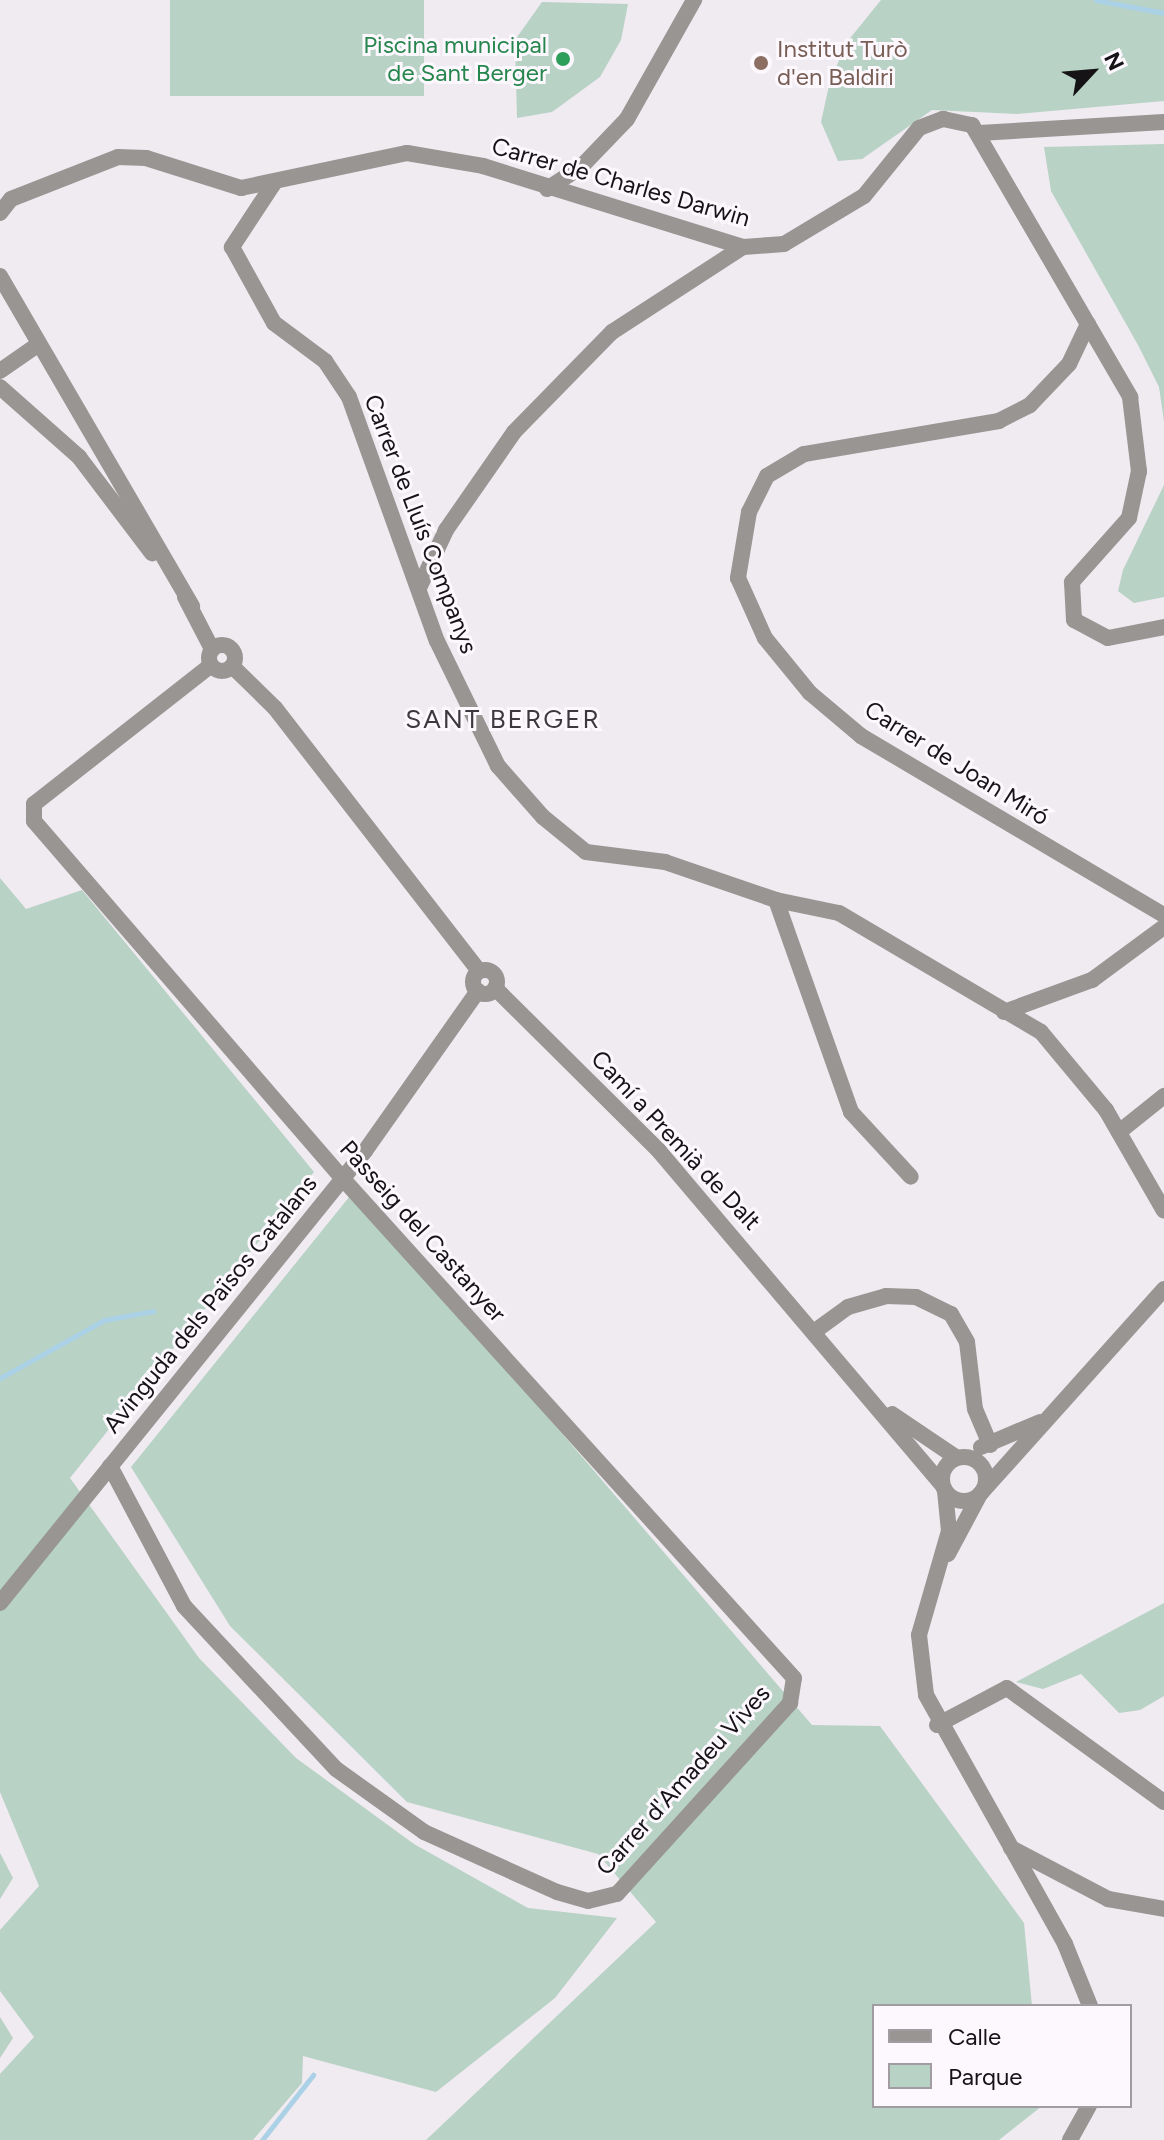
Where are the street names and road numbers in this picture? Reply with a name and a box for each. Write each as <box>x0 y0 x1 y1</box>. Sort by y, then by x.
street label: Carrer de Charles Darwin <box>489 131 753 233</box>
street label: Carrer de Lluís Companys <box>358 391 484 657</box>
street label: Carrer de Joan Miró <box>860 695 1054 831</box>
street label: Camí a Premià de Dalt <box>585 1044 767 1236</box>
street label: Passeig del Castanyer <box>334 1134 512 1328</box>
street label: Avinguda dels Països Catalans <box>97 1169 323 1439</box>
street label: Carrer d'Amadeu Vives <box>590 1679 776 1881</box>

